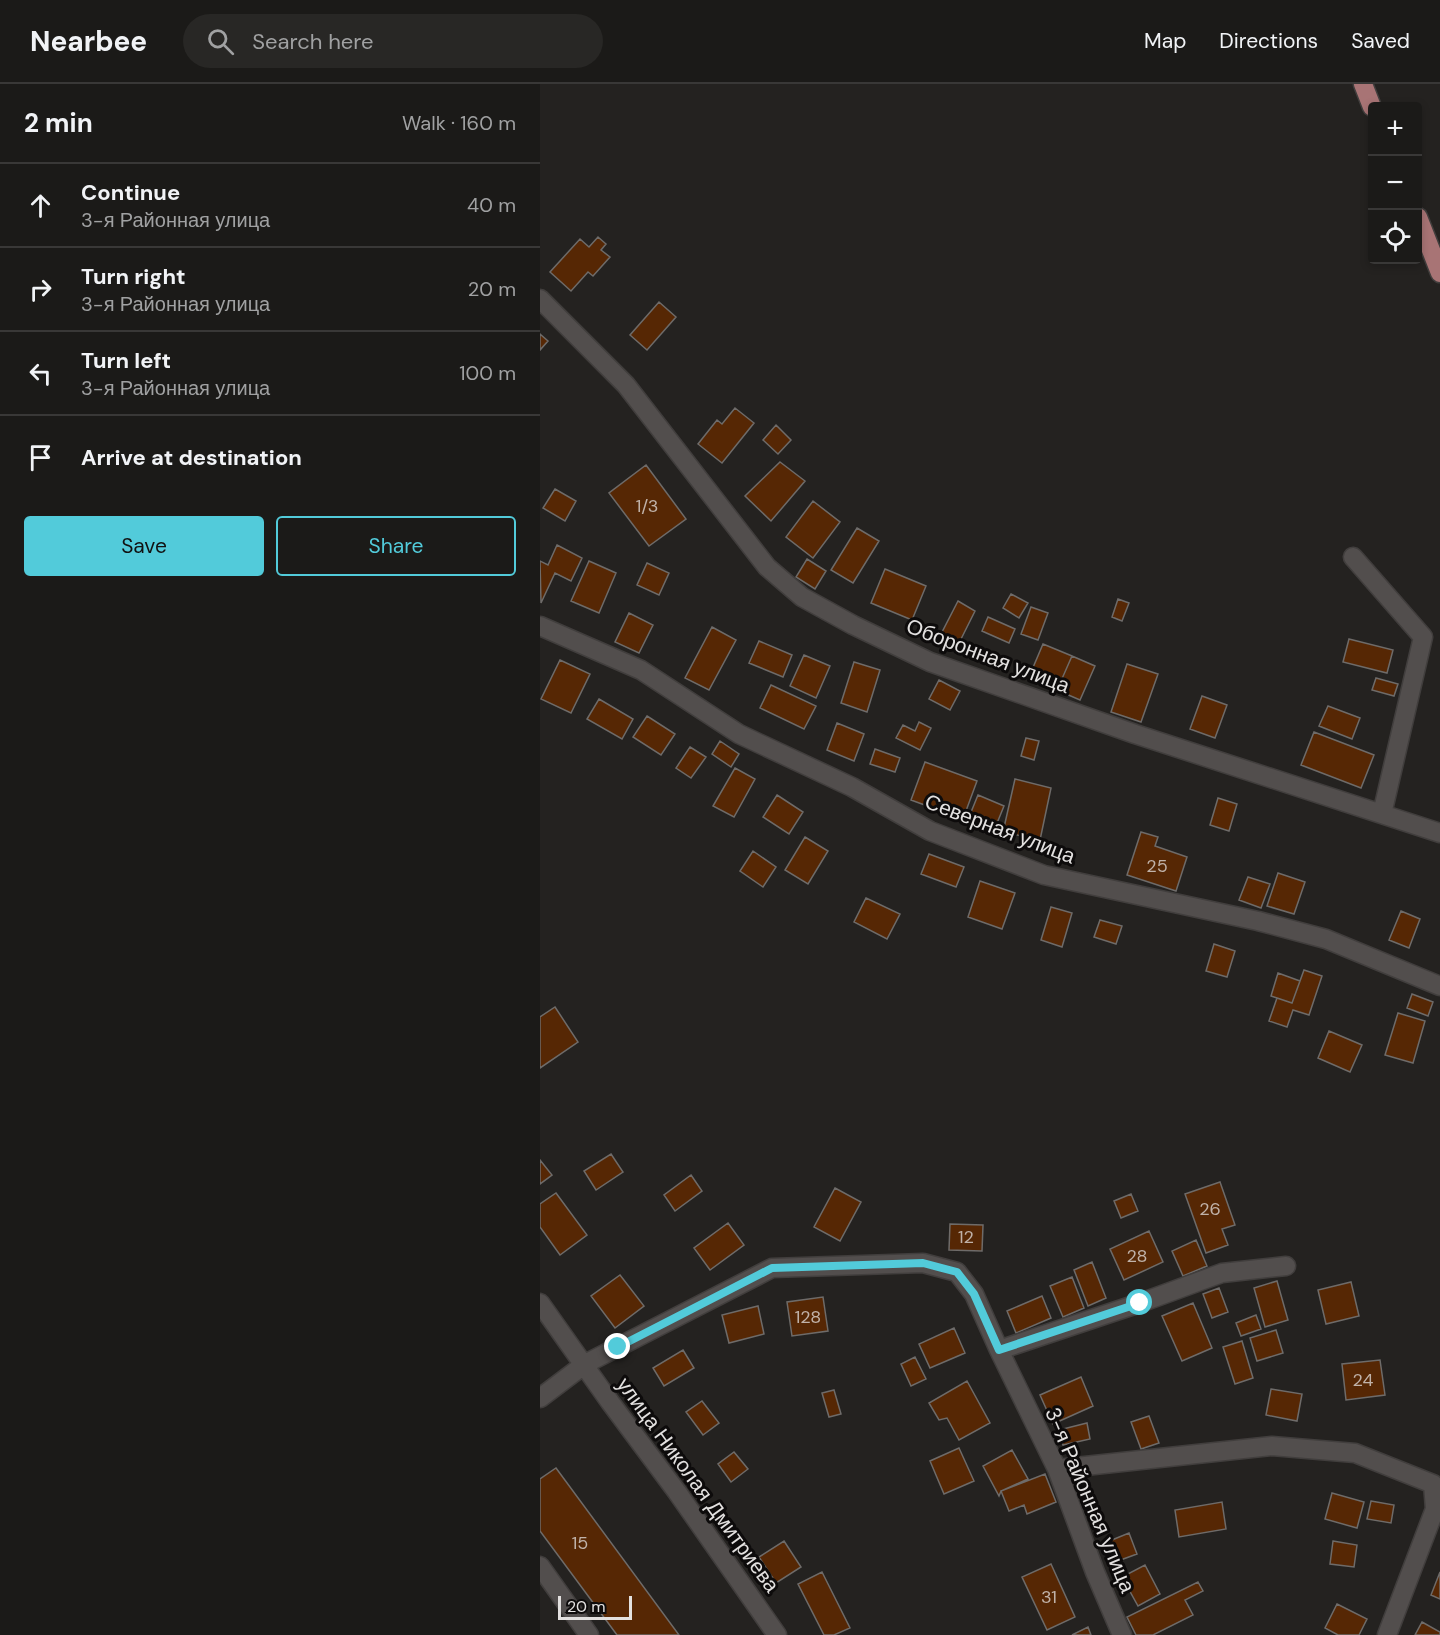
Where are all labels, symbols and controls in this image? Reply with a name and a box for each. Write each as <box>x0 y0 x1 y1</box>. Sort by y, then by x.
search box <box>183 14 603 68</box>
text: Nearbee <box>30 23 147 60</box>
icon: search <box>204 25 237 58</box>
text: Search here <box>252 27 374 56</box>
text: Map <box>1144 27 1186 55</box>
text: Directions <box>1219 27 1318 55</box>
text: Saved <box>1351 27 1410 55</box>
map controls <box>1368 102 1422 264</box>
button: + <box>1368 102 1422 156</box>
text: 2 min <box>24 106 93 140</box>
text: Walk · 160 m <box>402 110 516 136</box>
button: − <box>1368 156 1422 210</box>
text: Continue <box>81 178 180 207</box>
icon: ahead <box>24 189 57 222</box>
text: 40 m <box>467 192 516 218</box>
text: 3-я Районная улица <box>81 207 270 233</box>
button: locate <box>1368 210 1422 264</box>
text: Turn right <box>81 262 186 291</box>
icon: right <box>24 273 57 306</box>
text: 20 m <box>468 276 516 302</box>
text: 3-я Районная улица <box>81 291 270 317</box>
text: Turn left <box>81 346 171 375</box>
icon: left <box>24 357 57 390</box>
text: 100 m <box>459 360 516 386</box>
text: 3-я Районная улица <box>81 375 270 401</box>
icon: arrive <box>24 441 57 474</box>
text: Arrive at destination <box>81 443 302 472</box>
house number: 1/3 <box>636 494 658 518</box>
button: Save <box>24 516 264 576</box>
button: Share <box>276 516 516 576</box>
street label: Оборонная улица <box>902 612 1074 700</box>
street label: Северная улица <box>921 787 1080 871</box>
house number: 25 <box>1146 854 1168 878</box>
house number: 26 <box>1199 1197 1221 1221</box>
house number: 12 <box>958 1225 974 1249</box>
house number: 28 <box>1126 1244 1148 1268</box>
route start <box>1126 1289 1152 1315</box>
house number: 128 <box>795 1305 821 1329</box>
route end <box>604 1333 630 1359</box>
house number: 24 <box>1353 1368 1374 1392</box>
street label: улица Николая Дмитриева <box>610 1372 786 1598</box>
street label: 3-я Районная улица <box>1038 1403 1142 1597</box>
house number: 15 <box>572 1531 588 1555</box>
house number: 31 <box>1041 1585 1057 1609</box>
scale bar <box>558 1593 632 1620</box>
text: 20 m <box>567 1596 606 1617</box>

